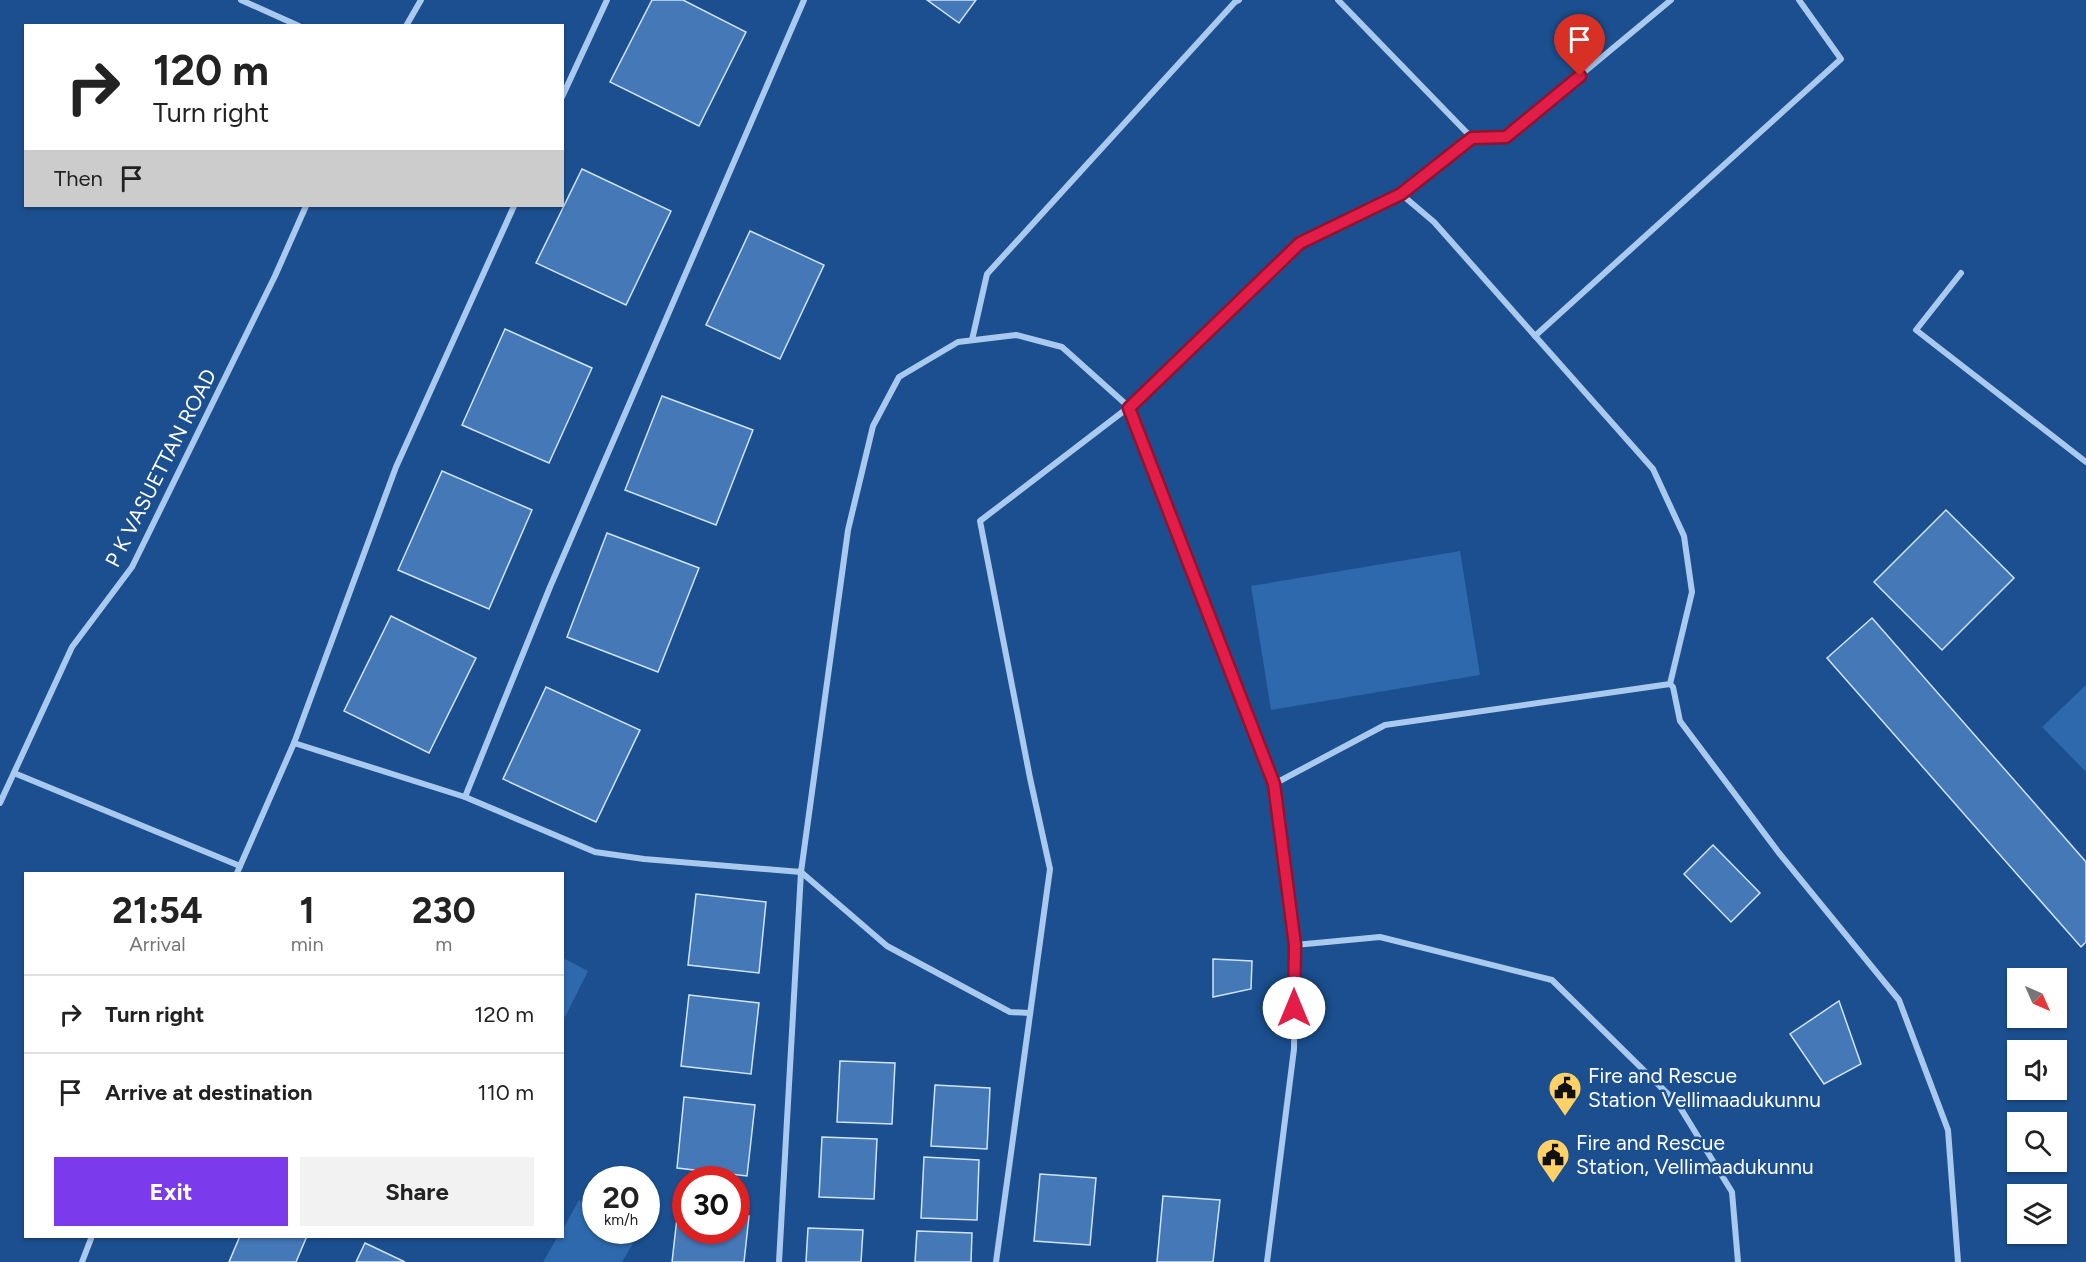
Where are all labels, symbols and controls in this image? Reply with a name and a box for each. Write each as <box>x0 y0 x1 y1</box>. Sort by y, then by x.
pin <box>1554 14 1605 76</box>
icon: arrive <box>1563 23 1596 56</box>
text: 120 m <box>153 45 269 96</box>
icon: right <box>54 48 132 126</box>
text: Turn right <box>153 96 269 129</box>
icon: arrive <box>115 162 148 195</box>
text: Then <box>54 165 103 192</box>
street label: P K VASUETTAN ROAD <box>100 365 221 571</box>
text: 21:54 <box>112 889 203 932</box>
text: 1 <box>300 889 315 932</box>
text: 230 <box>412 889 476 932</box>
text: Arrival <box>129 932 186 956</box>
text: min <box>291 932 324 956</box>
text: m <box>435 932 452 956</box>
north arrow <box>2007 968 2067 1028</box>
map controls <box>2007 968 2067 1244</box>
position arrow <box>1262 976 1326 1040</box>
icon: right <box>54 998 87 1031</box>
text: Turn right <box>105 1001 204 1028</box>
text: 120 m <box>474 1001 534 1028</box>
button: sound <box>2007 1040 2067 1100</box>
place label: Fire and Rescue Station Vellimaadukunnu <box>1588 1063 1821 1112</box>
public building icon: Fire and Rescue Station Vellimaadukunnu <box>1547 1070 1583 1117</box>
icon: arrive <box>54 1076 87 1109</box>
text: Arrive at destination <box>105 1079 313 1106</box>
text: 110 m <box>478 1079 534 1106</box>
button: search <box>2007 1112 2067 1172</box>
place label: Fire and Rescue Station, Vellimaadukunnu <box>1576 1130 1814 1179</box>
public building icon: Fire and Rescue Station, Vellimaadukunnu <box>1535 1137 1571 1184</box>
button: Exit <box>54 1157 288 1226</box>
button: Share <box>300 1157 534 1226</box>
speed limit sign: 30 <box>672 1166 750 1244</box>
text: 20 <box>603 1179 639 1216</box>
button: layers <box>2007 1184 2067 1244</box>
text: km/h <box>604 1211 638 1229</box>

